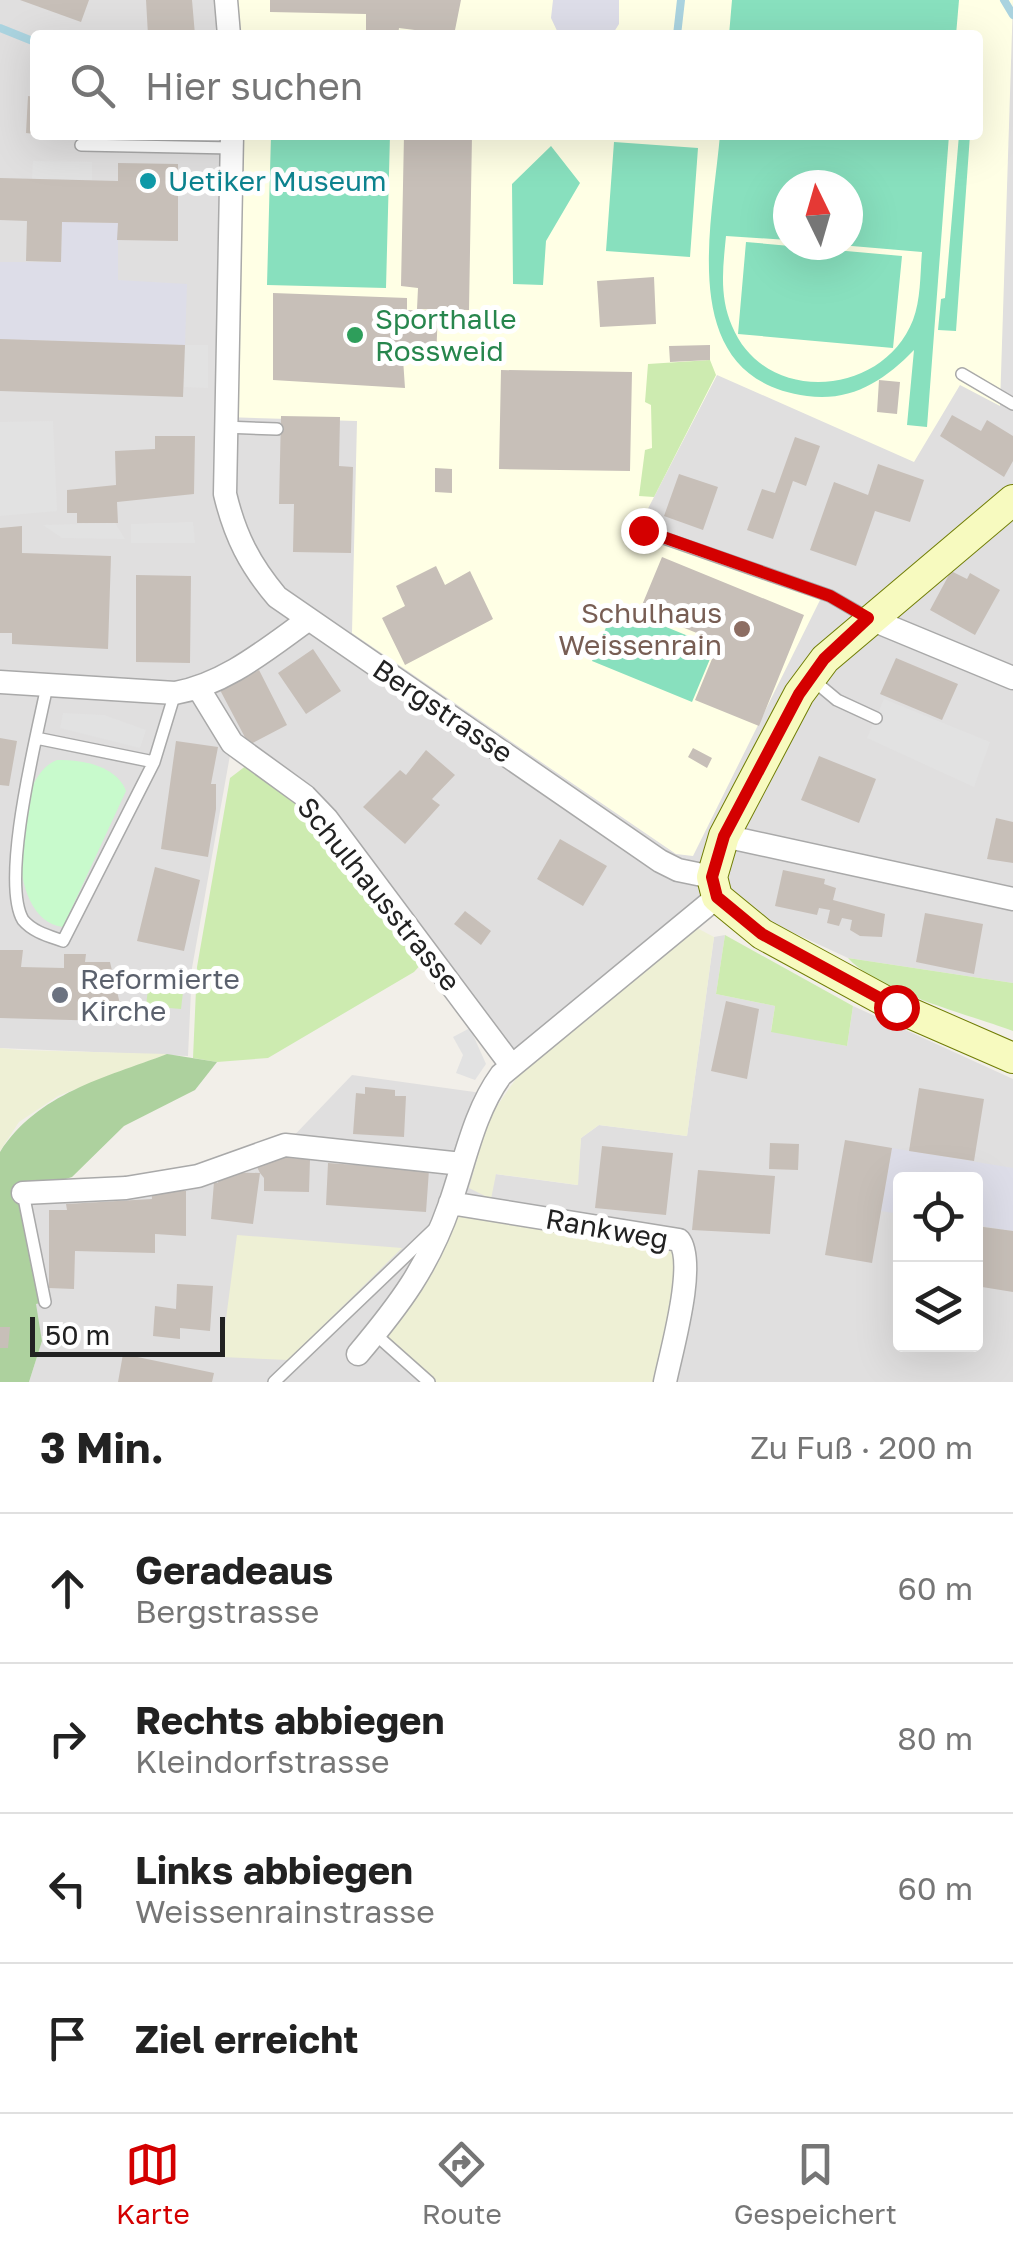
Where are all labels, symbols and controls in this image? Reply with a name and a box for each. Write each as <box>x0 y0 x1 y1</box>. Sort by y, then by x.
search box <box>30 30 983 140</box>
icon: search <box>65 58 120 113</box>
text: Hier suchen <box>145 63 363 108</box>
place label: Uetiker Museum <box>168 164 387 197</box>
marker: Uetiker Museum <box>137 170 159 192</box>
north arrow <box>773 170 863 260</box>
place label: Sporthalle Rossweid <box>375 302 517 367</box>
marker: Sporthalle Rossweid <box>344 324 366 346</box>
route end <box>621 508 667 554</box>
place label: Schulhaus Weissenrain <box>558 596 722 661</box>
marker: Schulhaus Weissenrain <box>731 618 753 640</box>
street label: Bergstrasse <box>367 652 519 769</box>
street label: Schulhausstrasse <box>291 790 468 997</box>
place label: Reformierte Kirche <box>80 962 240 1027</box>
marker: Reformierte Kirche <box>49 984 71 1006</box>
route start <box>874 985 920 1031</box>
map controls <box>893 1172 983 1352</box>
button: locate <box>893 1172 983 1262</box>
street label: Rankweg <box>543 1202 671 1256</box>
button: layers <box>893 1262 983 1352</box>
scale bar <box>30 1312 225 1356</box>
text: 50 m <box>45 1318 110 1351</box>
text: 3 Min. <box>40 1422 164 1472</box>
text: Zu Fuß · 200 m <box>750 1428 973 1466</box>
text: Geradeaus <box>135 1547 333 1592</box>
icon: ahead <box>40 1561 95 1616</box>
text: 60 m <box>897 1569 973 1607</box>
text: Bergstrasse <box>135 1592 319 1630</box>
text: Rechts abbiegen <box>135 1697 444 1742</box>
icon: right <box>40 1711 95 1766</box>
text: 80 m <box>897 1719 973 1757</box>
text: Kleindorfstrasse <box>135 1742 390 1780</box>
text: Links abbiegen <box>135 1847 413 1892</box>
icon: left <box>40 1861 95 1916</box>
text: 60 m <box>897 1869 973 1907</box>
text: Weissenrainstrasse <box>135 1892 435 1930</box>
icon: arrive <box>40 2011 95 2066</box>
text: Ziel erreicht <box>135 2016 358 2061</box>
tab: Karte <box>116 2137 190 2230</box>
tab: Route <box>422 2137 502 2230</box>
tab: Gespeichert <box>734 2137 897 2230</box>

